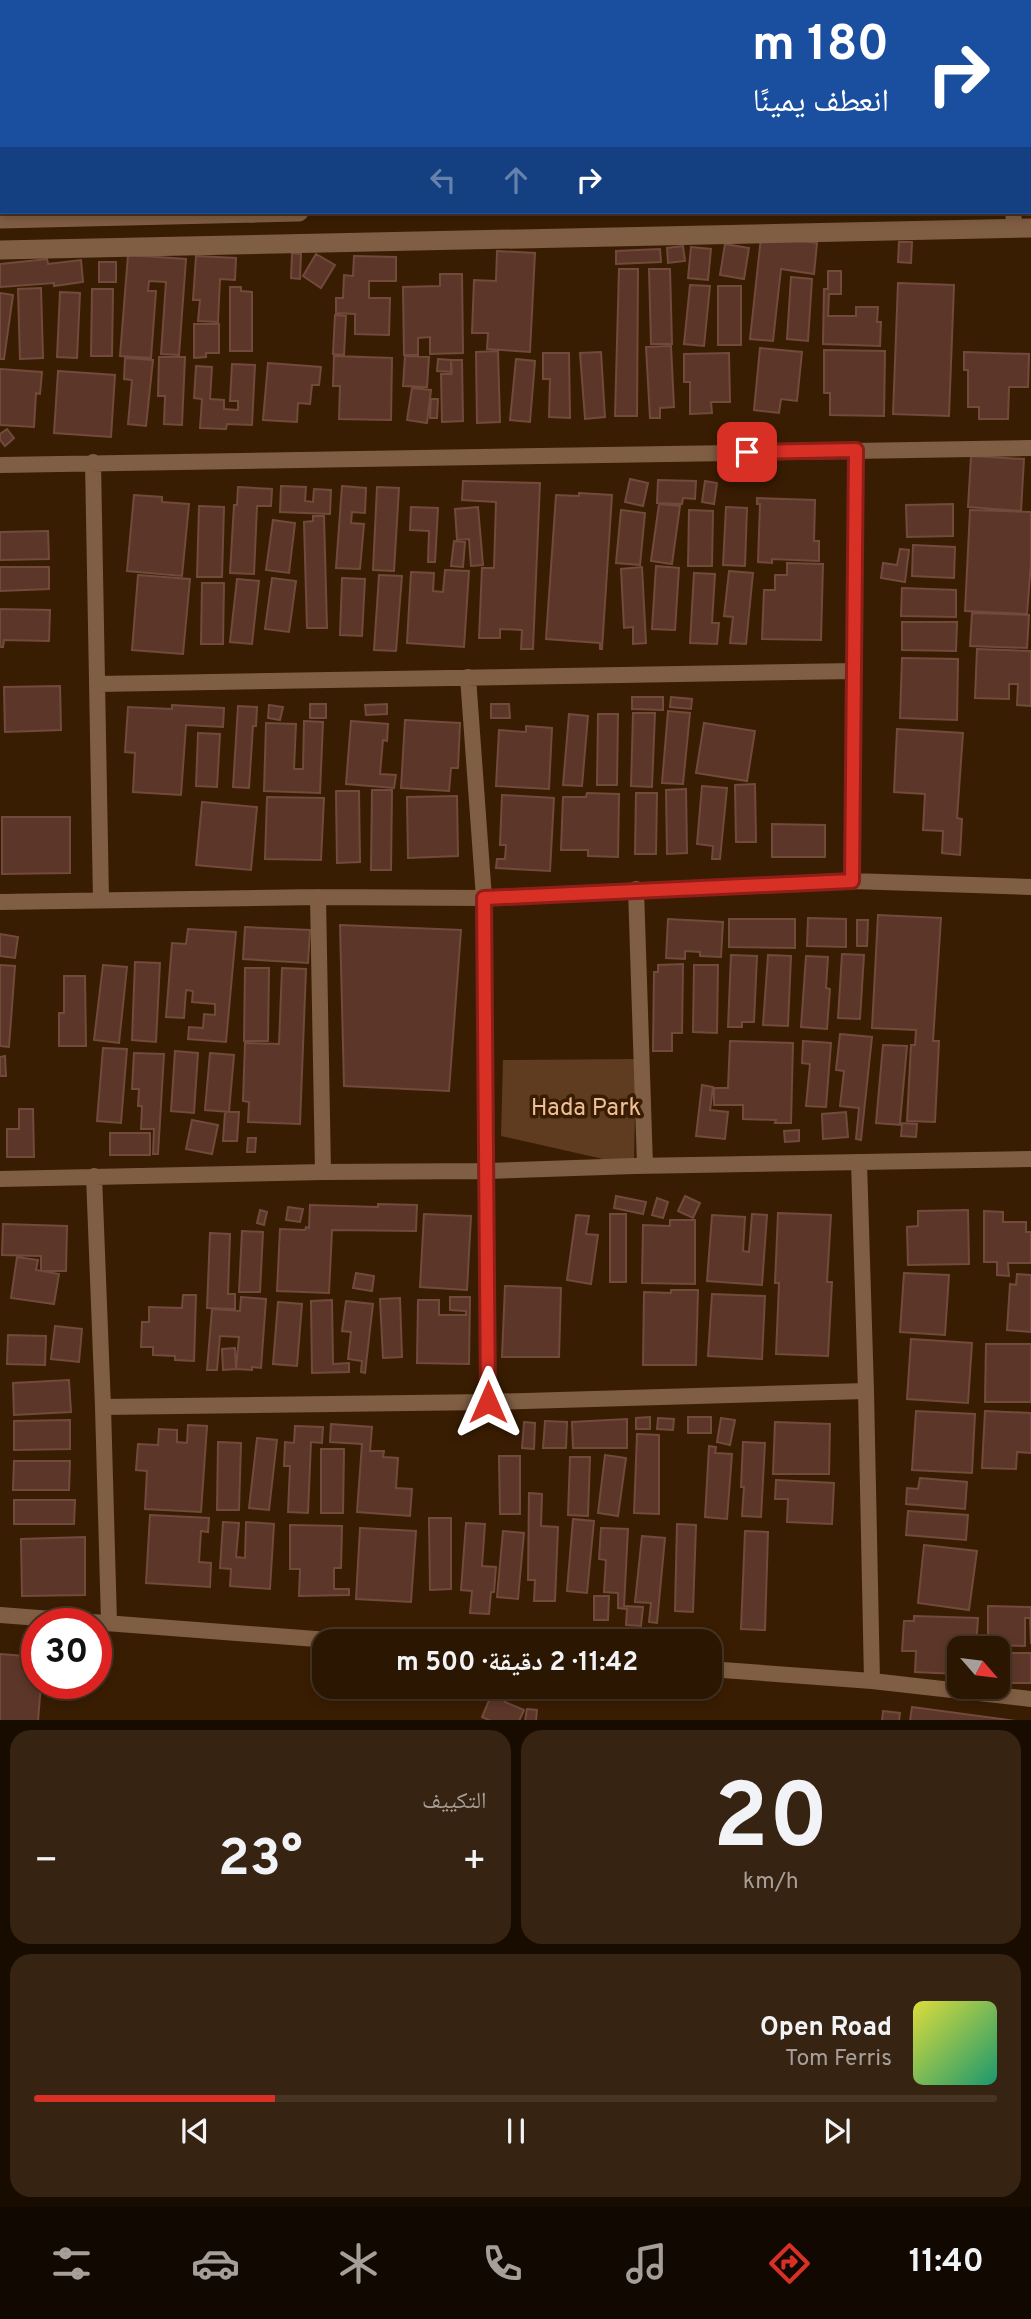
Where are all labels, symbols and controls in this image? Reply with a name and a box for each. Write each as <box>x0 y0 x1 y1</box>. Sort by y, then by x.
text: 180 m <box>752 16 889 78</box>
icon: right <box>913 28 1004 119</box>
text: انعطف يمينًا <box>752 83 889 123</box>
icon: left <box>424 161 462 199</box>
icon: ahead <box>497 161 535 199</box>
icon: right <box>570 161 608 199</box>
pin <box>717 422 777 482</box>
icon: arrive <box>728 433 766 471</box>
park label: Hada Park <box>531 1094 641 1124</box>
position arrow <box>451 1365 525 1439</box>
speed limit sign: 30 <box>21 1608 112 1699</box>
north arrow <box>947 1636 1010 1699</box>
map controls <box>947 1636 1010 1699</box>
text: 11:42 · 2 دقيقة · 500 m <box>396 1647 638 1680</box>
text: 20 <box>713 1765 829 1880</box>
text: التكييف <box>422 1788 487 1817</box>
text: 23° <box>218 1828 303 1894</box>
text: − <box>34 1838 59 1887</box>
text: + <box>462 1838 486 1887</box>
text: km/h <box>743 1868 799 1897</box>
text: Open Road <box>760 2012 892 2045</box>
text: Tom Ferris <box>785 2045 892 2074</box>
icon: previous <box>176 2112 214 2150</box>
icon: pause <box>497 2112 535 2150</box>
icon: next <box>818 2112 856 2150</box>
icon: filters <box>47 2239 96 2288</box>
icon: car <box>191 2239 240 2288</box>
icon: climate <box>334 2239 383 2288</box>
icon: phone <box>478 2239 527 2288</box>
icon: music <box>622 2239 671 2288</box>
icon: directions <box>765 2239 814 2288</box>
text: 11:40 <box>909 2243 984 2283</box>

